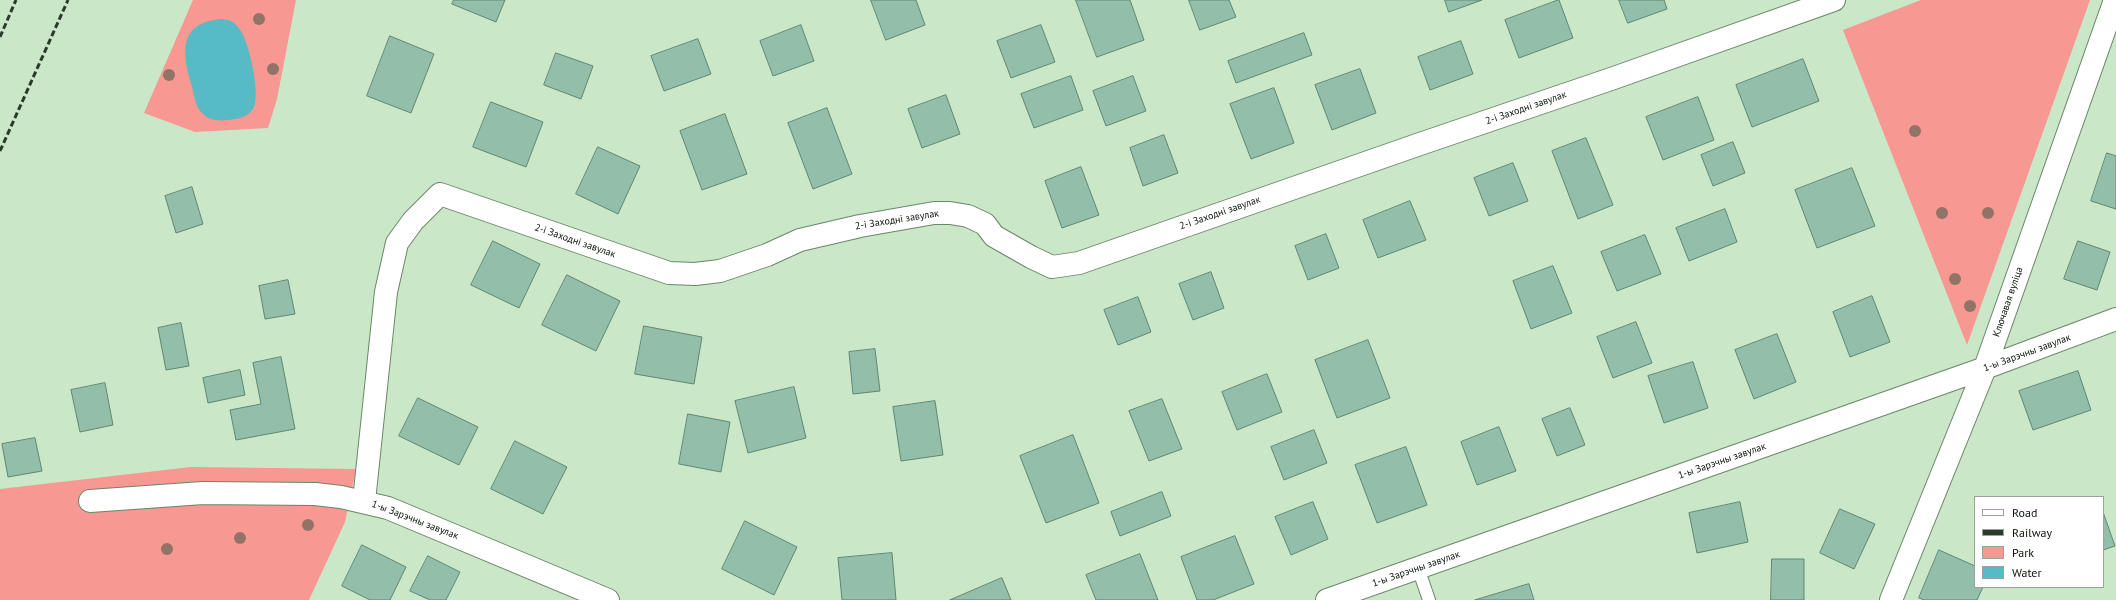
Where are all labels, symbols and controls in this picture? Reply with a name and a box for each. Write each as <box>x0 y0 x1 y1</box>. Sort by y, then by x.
street label: 2-і Заходні завулак <box>1484 89 1568 127</box>
street label: 2-і Заходні завулак <box>1178 194 1262 232</box>
street label: 2-і Заходні завулак <box>854 207 940 233</box>
street label: 2-і Заходні завулак <box>533 222 617 260</box>
street label: Ключавая вуліца <box>1990 265 2026 339</box>
street label: 1-ы Зарэчны завулак <box>1982 332 2072 374</box>
street label: 1-ы Зарэчны завулак <box>1677 440 1767 482</box>
legend <box>1974 496 2104 588</box>
street label: 1-ы Зарэчны завулак <box>370 498 460 542</box>
text: Road <box>2012 505 2037 520</box>
text: Railway <box>2012 525 2052 540</box>
text: Park <box>2012 545 2034 560</box>
street label: 1-ы Зарэчны завулак <box>1371 548 1461 590</box>
text: Water <box>2012 565 2042 580</box>

